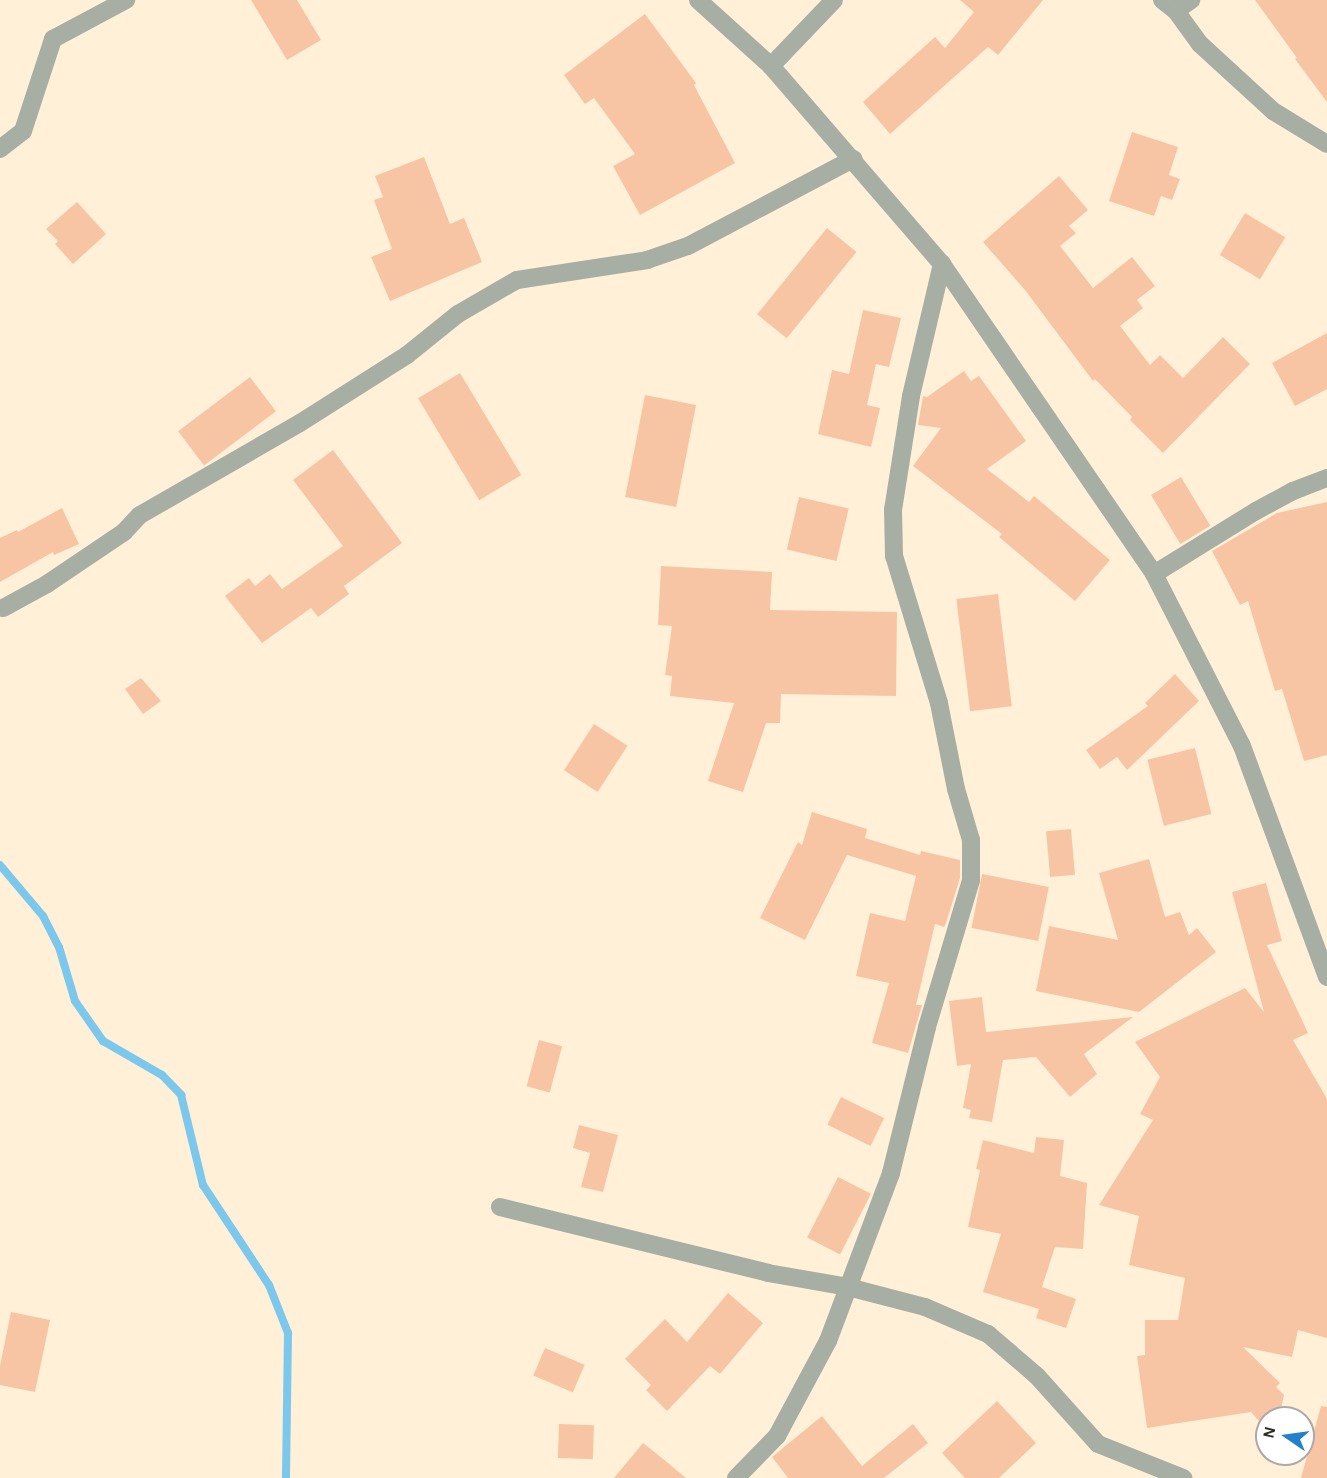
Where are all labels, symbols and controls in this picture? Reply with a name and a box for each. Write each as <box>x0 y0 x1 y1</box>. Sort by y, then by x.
north arrow <box>1255 1406 1315 1466</box>
text: N <box>1260 1425 1278 1440</box>

